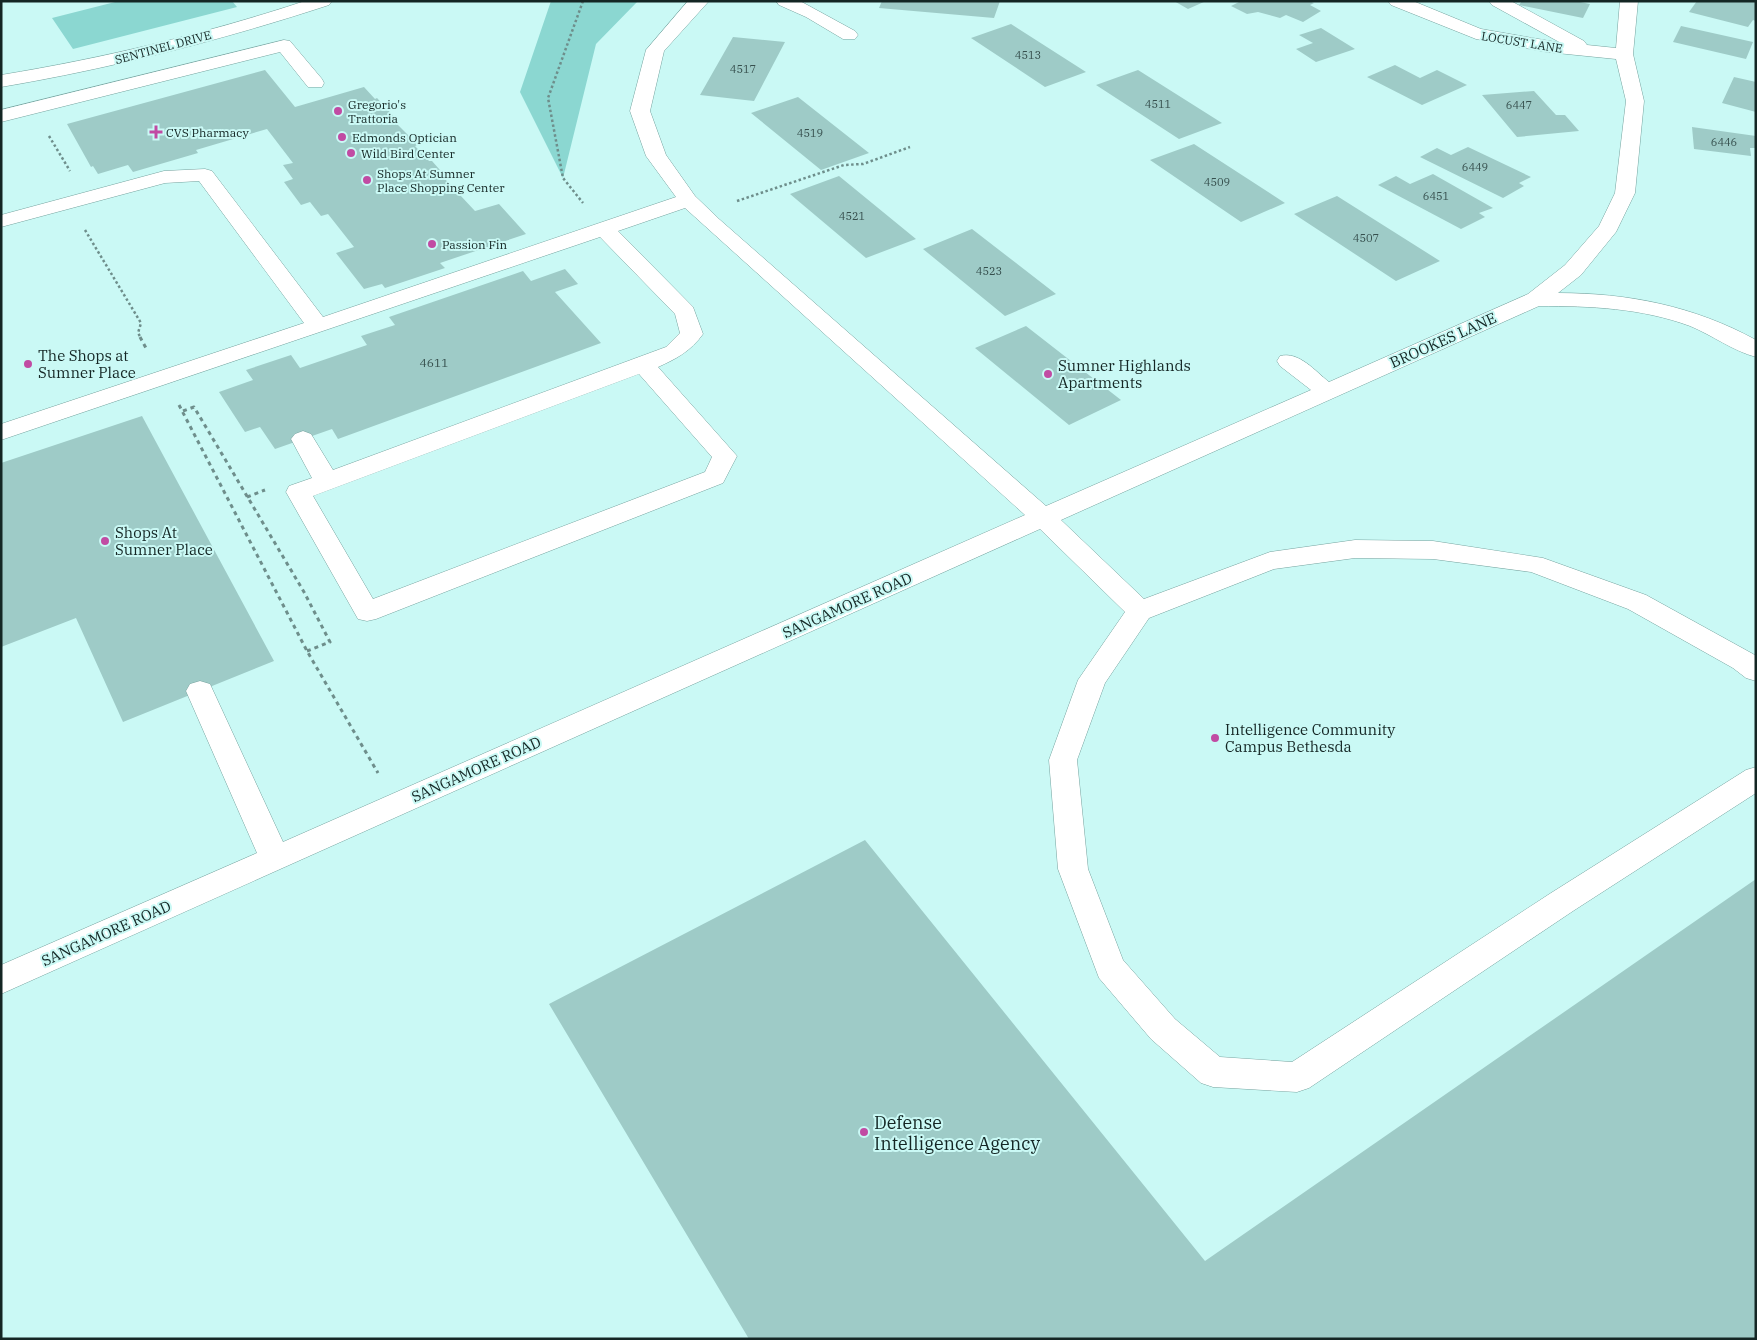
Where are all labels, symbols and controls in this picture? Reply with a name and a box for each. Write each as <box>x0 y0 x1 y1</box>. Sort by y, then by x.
street label: SENTINEL DRIVE <box>113 27 213 67</box>
street label: LOCUST LANE <box>1480 28 1564 56</box>
house number: 4513 <box>1015 48 1041 62</box>
house number: 4517 <box>730 62 756 76</box>
place label: Gregorio's Trattoria <box>348 97 406 126</box>
house number: 4511 <box>1145 97 1171 111</box>
house number: 6447 <box>1506 98 1532 112</box>
marker: Gregorio's Trattoria <box>332 105 344 117</box>
place label: CVS Pharmacy <box>166 125 250 140</box>
marker: CVS Pharmacy <box>150 126 162 138</box>
house number: 4519 <box>797 126 823 140</box>
place label: Edmonds Optician <box>352 130 457 145</box>
marker: Edmonds Optician <box>336 131 348 143</box>
house number: 6446 <box>1711 135 1737 149</box>
place label: Wild Bird Center <box>361 146 456 161</box>
marker: Wild Bird Center <box>345 147 357 159</box>
house number: 6449 <box>1462 160 1488 174</box>
place label: Shops At Sumner Place Shopping Center <box>377 166 505 195</box>
marker: Shops At Sumner Place Shopping Center <box>361 174 373 186</box>
house number: 4509 <box>1204 175 1230 189</box>
house number: 6451 <box>1423 189 1449 203</box>
house number: 4521 <box>839 209 865 223</box>
house number: 4507 <box>1353 231 1379 245</box>
place label: Passion Fin <box>442 237 508 252</box>
marker: Passion Fin <box>426 238 438 250</box>
house number: 4523 <box>976 264 1002 278</box>
street label: BROOKES LANE <box>1387 308 1499 372</box>
place label: The Shops at Sumner Place <box>38 346 136 382</box>
house number: 4611 <box>420 355 448 370</box>
place label: Sumner Highlands Apartments <box>1058 356 1191 392</box>
marker: The Shops at Sumner Place <box>22 358 34 370</box>
marker: Sumner Highlands Apartments <box>1042 368 1054 380</box>
place label: Shops At Sumner Place <box>115 523 213 559</box>
marker: Shops At Sumner Place <box>99 535 111 547</box>
street label: SANGAMORE ROAD <box>779 568 915 642</box>
place label: Intelligence Community Campus Bethesda <box>1225 720 1395 756</box>
street label: SANGAMORE ROAD <box>408 732 544 806</box>
marker: Intelligence Community Campus Bethesda <box>1209 732 1221 744</box>
street label: SANGAMORE ROAD <box>38 896 174 970</box>
place label: Defense Intelligence Agency <box>874 1111 1040 1155</box>
marker: Defense Intelligence Agency <box>858 1126 870 1138</box>

